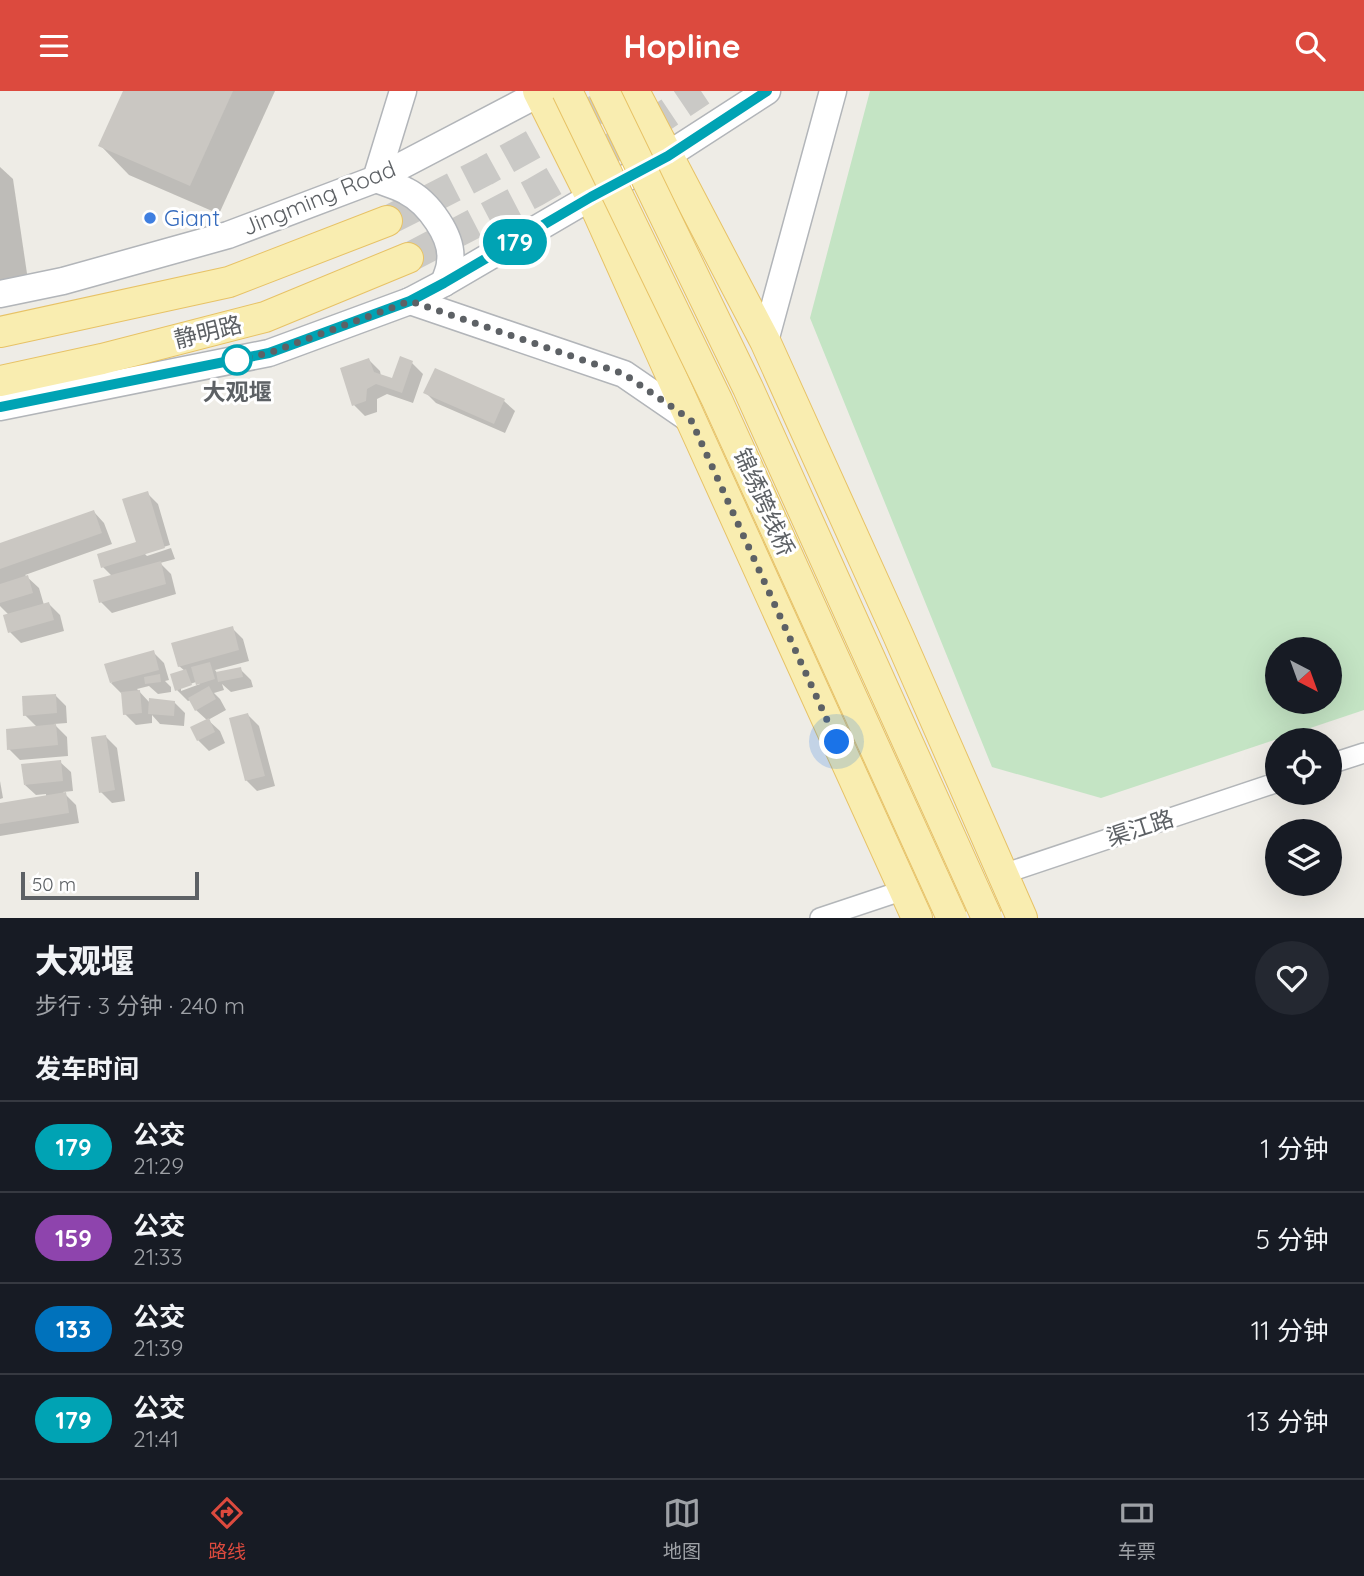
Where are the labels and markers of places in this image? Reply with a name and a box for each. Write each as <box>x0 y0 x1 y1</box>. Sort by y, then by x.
place label: Giant <box>164 203 220 232</box>
marker: Giant <box>142 210 158 226</box>
marker: 大观堰 <box>222 345 252 375</box>
place label: 大观堰 <box>203 377 272 406</box>

